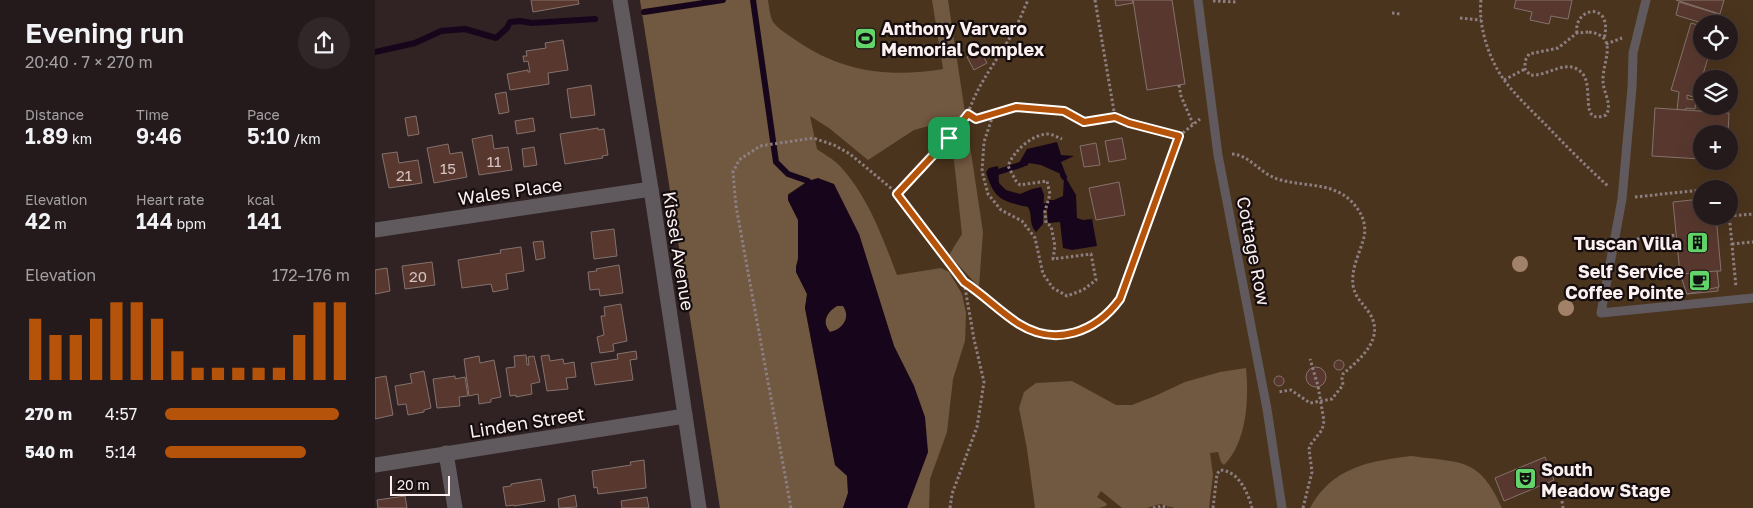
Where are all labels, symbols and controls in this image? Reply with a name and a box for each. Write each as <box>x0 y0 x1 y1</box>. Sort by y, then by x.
map controls <box>1693 15 1738 225</box>
button: locate <box>1693 15 1738 60</box>
text: Evening run <box>25 16 184 49</box>
button: share <box>298 17 350 69</box>
place label: Anthony Varvaro Memorial Complex <box>881 17 1045 60</box>
sports icon: Anthony Varvaro Memorial Complex <box>853 26 877 50</box>
text: 20:40 · 7 × 270 m <box>25 52 153 72</box>
button: layers <box>1693 70 1738 115</box>
text: Distance <box>25 106 84 123</box>
text: Time <box>136 106 169 123</box>
text: Pace <box>247 106 280 123</box>
pin <box>928 117 970 159</box>
text: 1.89 <box>25 123 68 149</box>
text: 9:46 <box>136 123 182 149</box>
text: 5:10 <box>247 123 290 149</box>
icon: arrive <box>935 124 963 152</box>
button: + <box>1693 125 1738 170</box>
text: km <box>68 130 92 147</box>
text: /km <box>290 130 321 147</box>
house number: 11 <box>487 152 501 170</box>
house number: 15 <box>440 159 456 177</box>
house number: 21 <box>396 166 412 184</box>
street label: Wales Place <box>457 173 563 209</box>
button: − <box>1693 180 1738 225</box>
street label: Kissel Avenue <box>659 190 699 312</box>
text: Elevation <box>25 191 87 208</box>
text: Heart rate <box>136 191 204 208</box>
text: kcal <box>247 191 275 208</box>
street label: Cottage Row <box>1233 195 1275 308</box>
text: 42 <box>25 208 51 234</box>
text: 144 <box>136 208 173 234</box>
text: 141 <box>247 208 281 234</box>
text: m <box>51 215 67 232</box>
text: bpm <box>173 215 206 232</box>
building icon: Tuscan Villa <box>1686 231 1710 255</box>
place label: Tuscan Villa <box>1574 232 1682 254</box>
place label: Self Service Coffee Pointe <box>1565 260 1684 303</box>
text: Elevation <box>25 265 96 285</box>
text: 172–176 m <box>272 265 350 285</box>
house number: 20 <box>409 267 427 285</box>
cafe icon: Self Service Coffee Pointe <box>1688 269 1712 293</box>
street label: Linden Street <box>468 402 586 442</box>
text: 270 m <box>25 404 72 424</box>
text: 4:57 <box>105 404 137 424</box>
text: 540 m <box>25 442 73 462</box>
text: 5:14 <box>105 442 137 462</box>
place label: South Meadow Stage <box>1541 458 1671 501</box>
theatre icon: South Meadow Stage <box>1513 467 1537 491</box>
scale bar <box>390 473 450 496</box>
text: 20 m <box>397 476 430 493</box>

